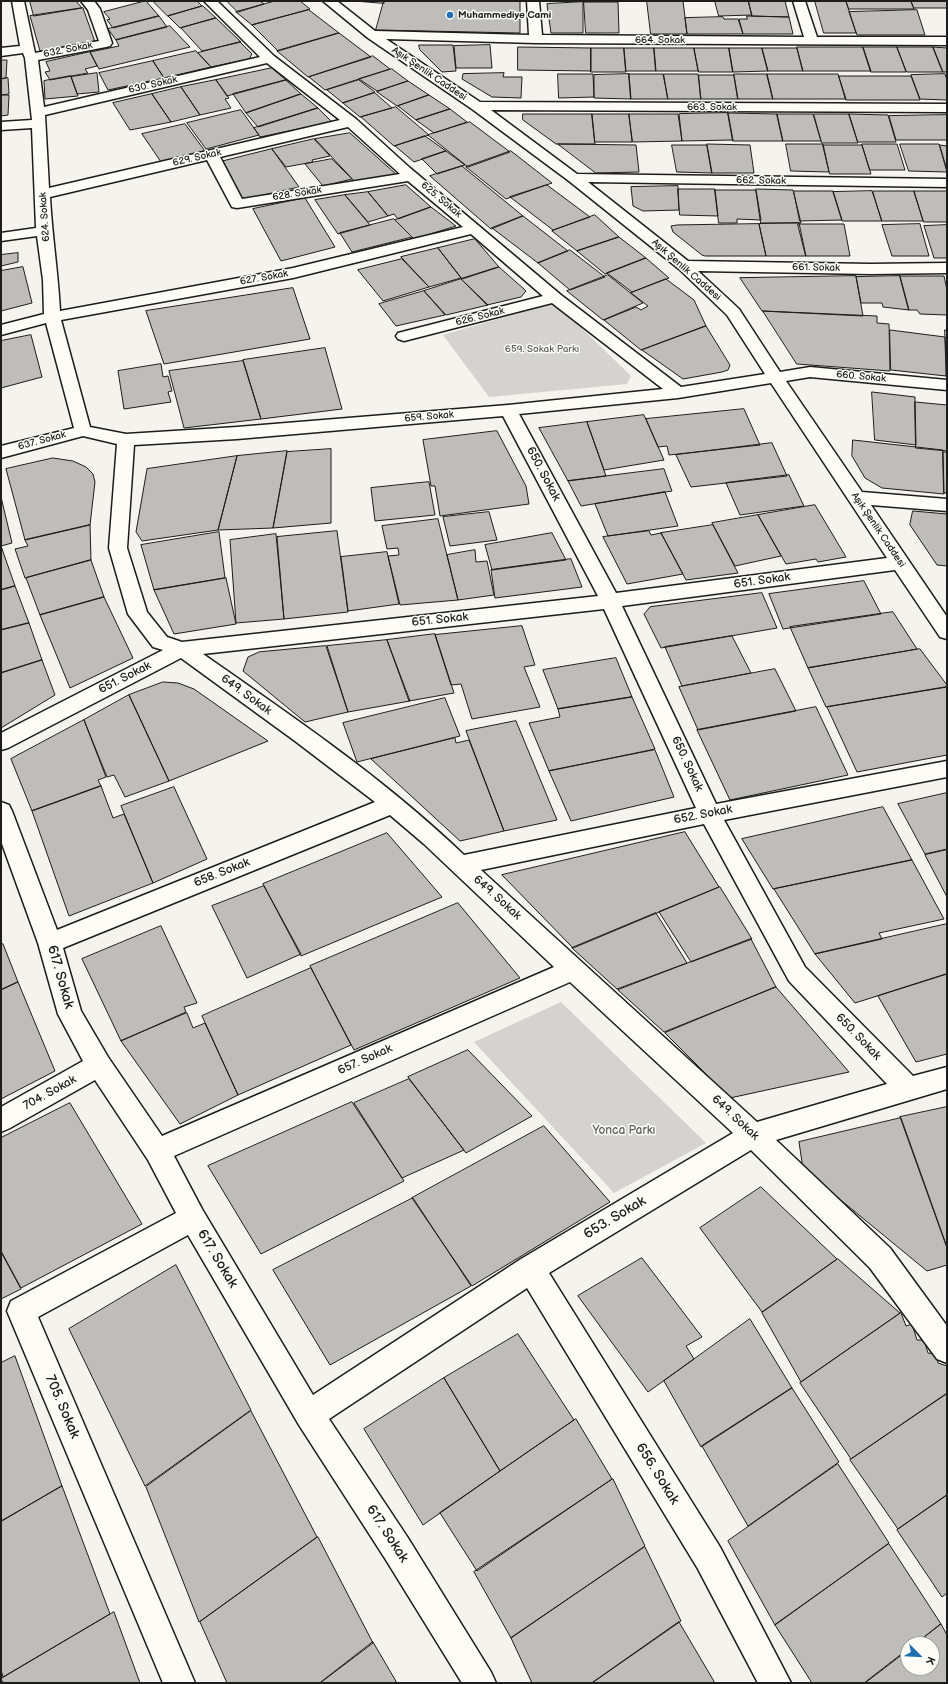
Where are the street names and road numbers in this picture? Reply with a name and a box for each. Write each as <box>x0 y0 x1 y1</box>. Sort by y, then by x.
street label: 664. Sokak <box>635 34 685 46</box>
street label: 632. Sokak <box>42 39 94 61</box>
street label: Aşık Şenlik Caddesi <box>389 44 469 104</box>
street label: 630. Sokak <box>127 74 179 96</box>
street label: 663. Sokak <box>687 101 737 113</box>
street label: 629. Sokak <box>172 147 222 169</box>
street label: 662. Sokak <box>736 175 786 187</box>
street label: 625. Sokak <box>418 180 464 220</box>
street label: 628. Sokak <box>272 184 322 204</box>
street label: 624. Sokak <box>37 192 53 242</box>
street label: Aşık Şenlik Caddesi <box>649 237 723 303</box>
street label: 661. Sokak <box>792 262 840 274</box>
street label: 627. Sokak <box>239 268 289 288</box>
street label: 626. Sokak <box>454 305 506 329</box>
street label: 660. Sokak <box>836 369 886 385</box>
street label: 659. Sokak <box>404 409 454 425</box>
street label: 637. Sokak <box>17 429 67 453</box>
street label: 650. Sokak <box>523 444 563 504</box>
street label: Aşık Şenlik Caddesi <box>848 490 908 570</box>
street label: 651. Sokak <box>733 570 791 592</box>
street label: 651. Sokak <box>411 610 469 630</box>
street label: 651. Sokak <box>96 659 154 697</box>
street label: 649. Sokak <box>218 672 274 718</box>
street label: 650. Sokak <box>668 734 706 794</box>
street label: 652. Sokak <box>673 802 733 828</box>
street label: 658. Sokak <box>192 855 252 891</box>
street label: 649. Sokak <box>470 873 524 923</box>
street label: 617. Sokak <box>43 943 77 1011</box>
street label: 650. Sokak <box>832 1011 884 1063</box>
street label: 657. Sokak <box>336 1042 394 1078</box>
street label: 704. Sokak <box>21 1073 79 1113</box>
street label: 649. Sokak <box>708 1092 762 1144</box>
street label: 653. Sokak <box>581 1193 649 1243</box>
street label: 617. Sokak <box>193 1227 241 1291</box>
street label: 705. Sokak <box>41 1373 83 1441</box>
street label: 656. Sokak <box>631 1440 683 1508</box>
street label: 617. Sokak <box>362 1502 412 1566</box>

